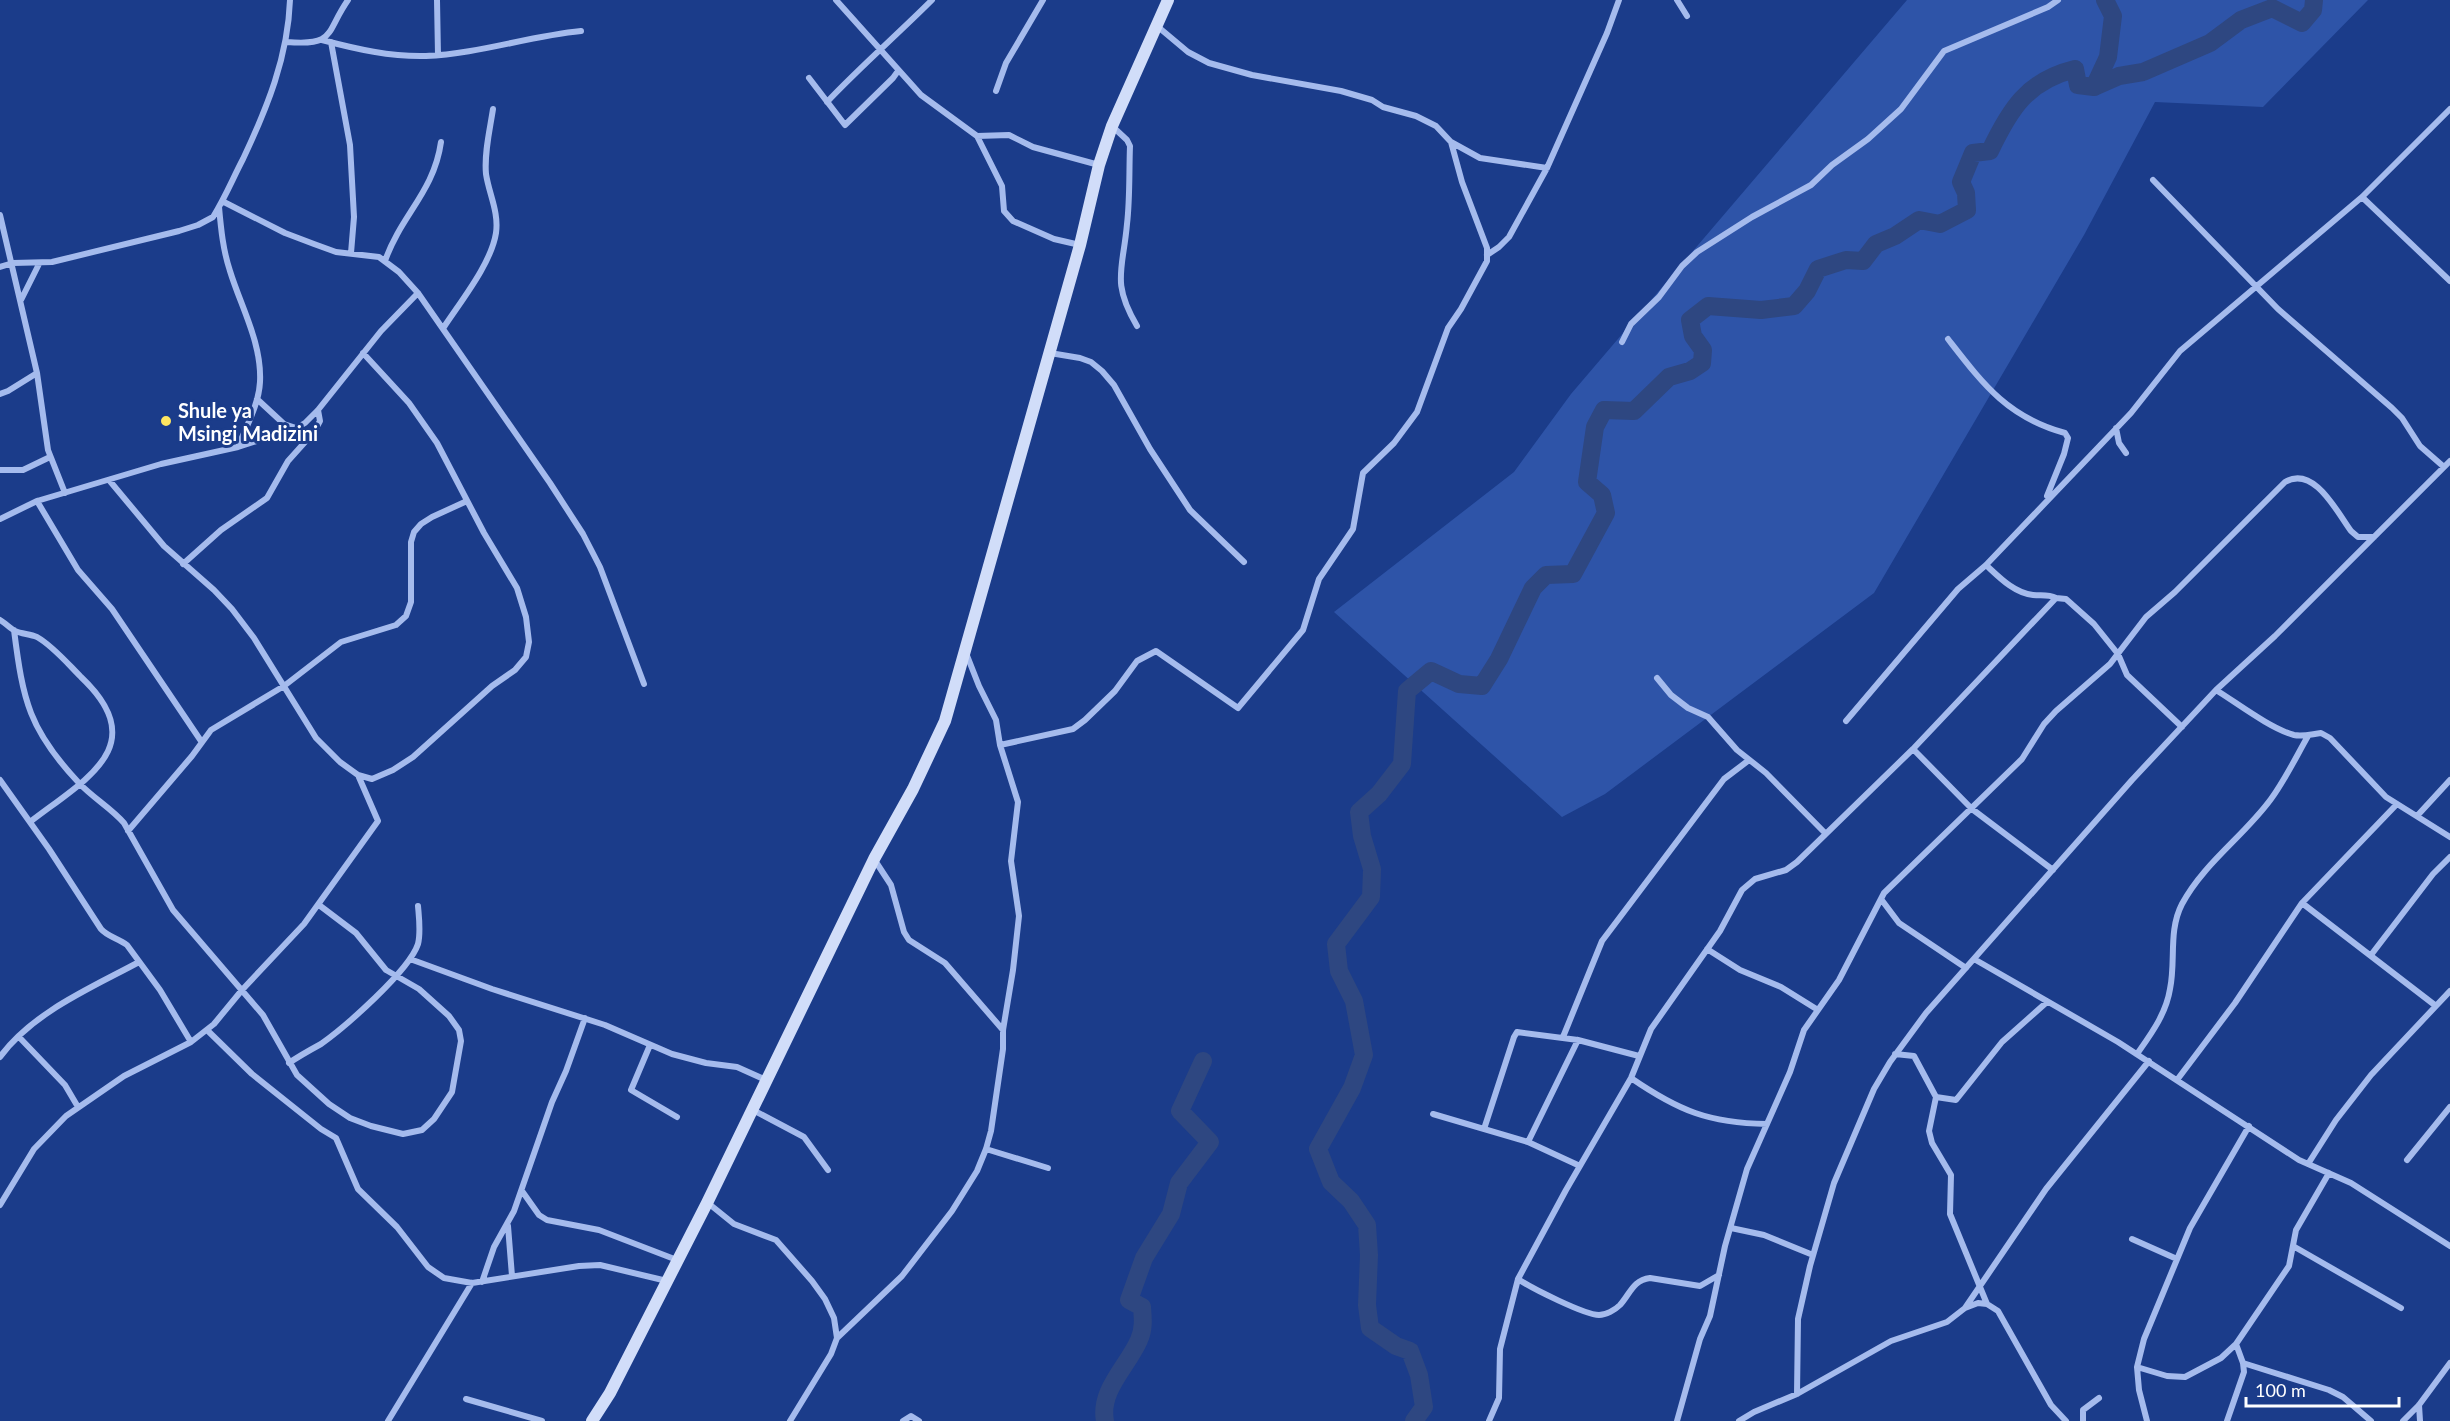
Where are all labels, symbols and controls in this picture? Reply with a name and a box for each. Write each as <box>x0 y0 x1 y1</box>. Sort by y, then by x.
place label: Shule ya Msingi Madizini <box>178 398 318 445</box>
marker: Shule ya Msingi Madizini <box>159 414 173 428</box>
scale bar <box>2246 1370 2399 1408</box>
text: 100 m <box>2255 1379 2306 1401</box>

